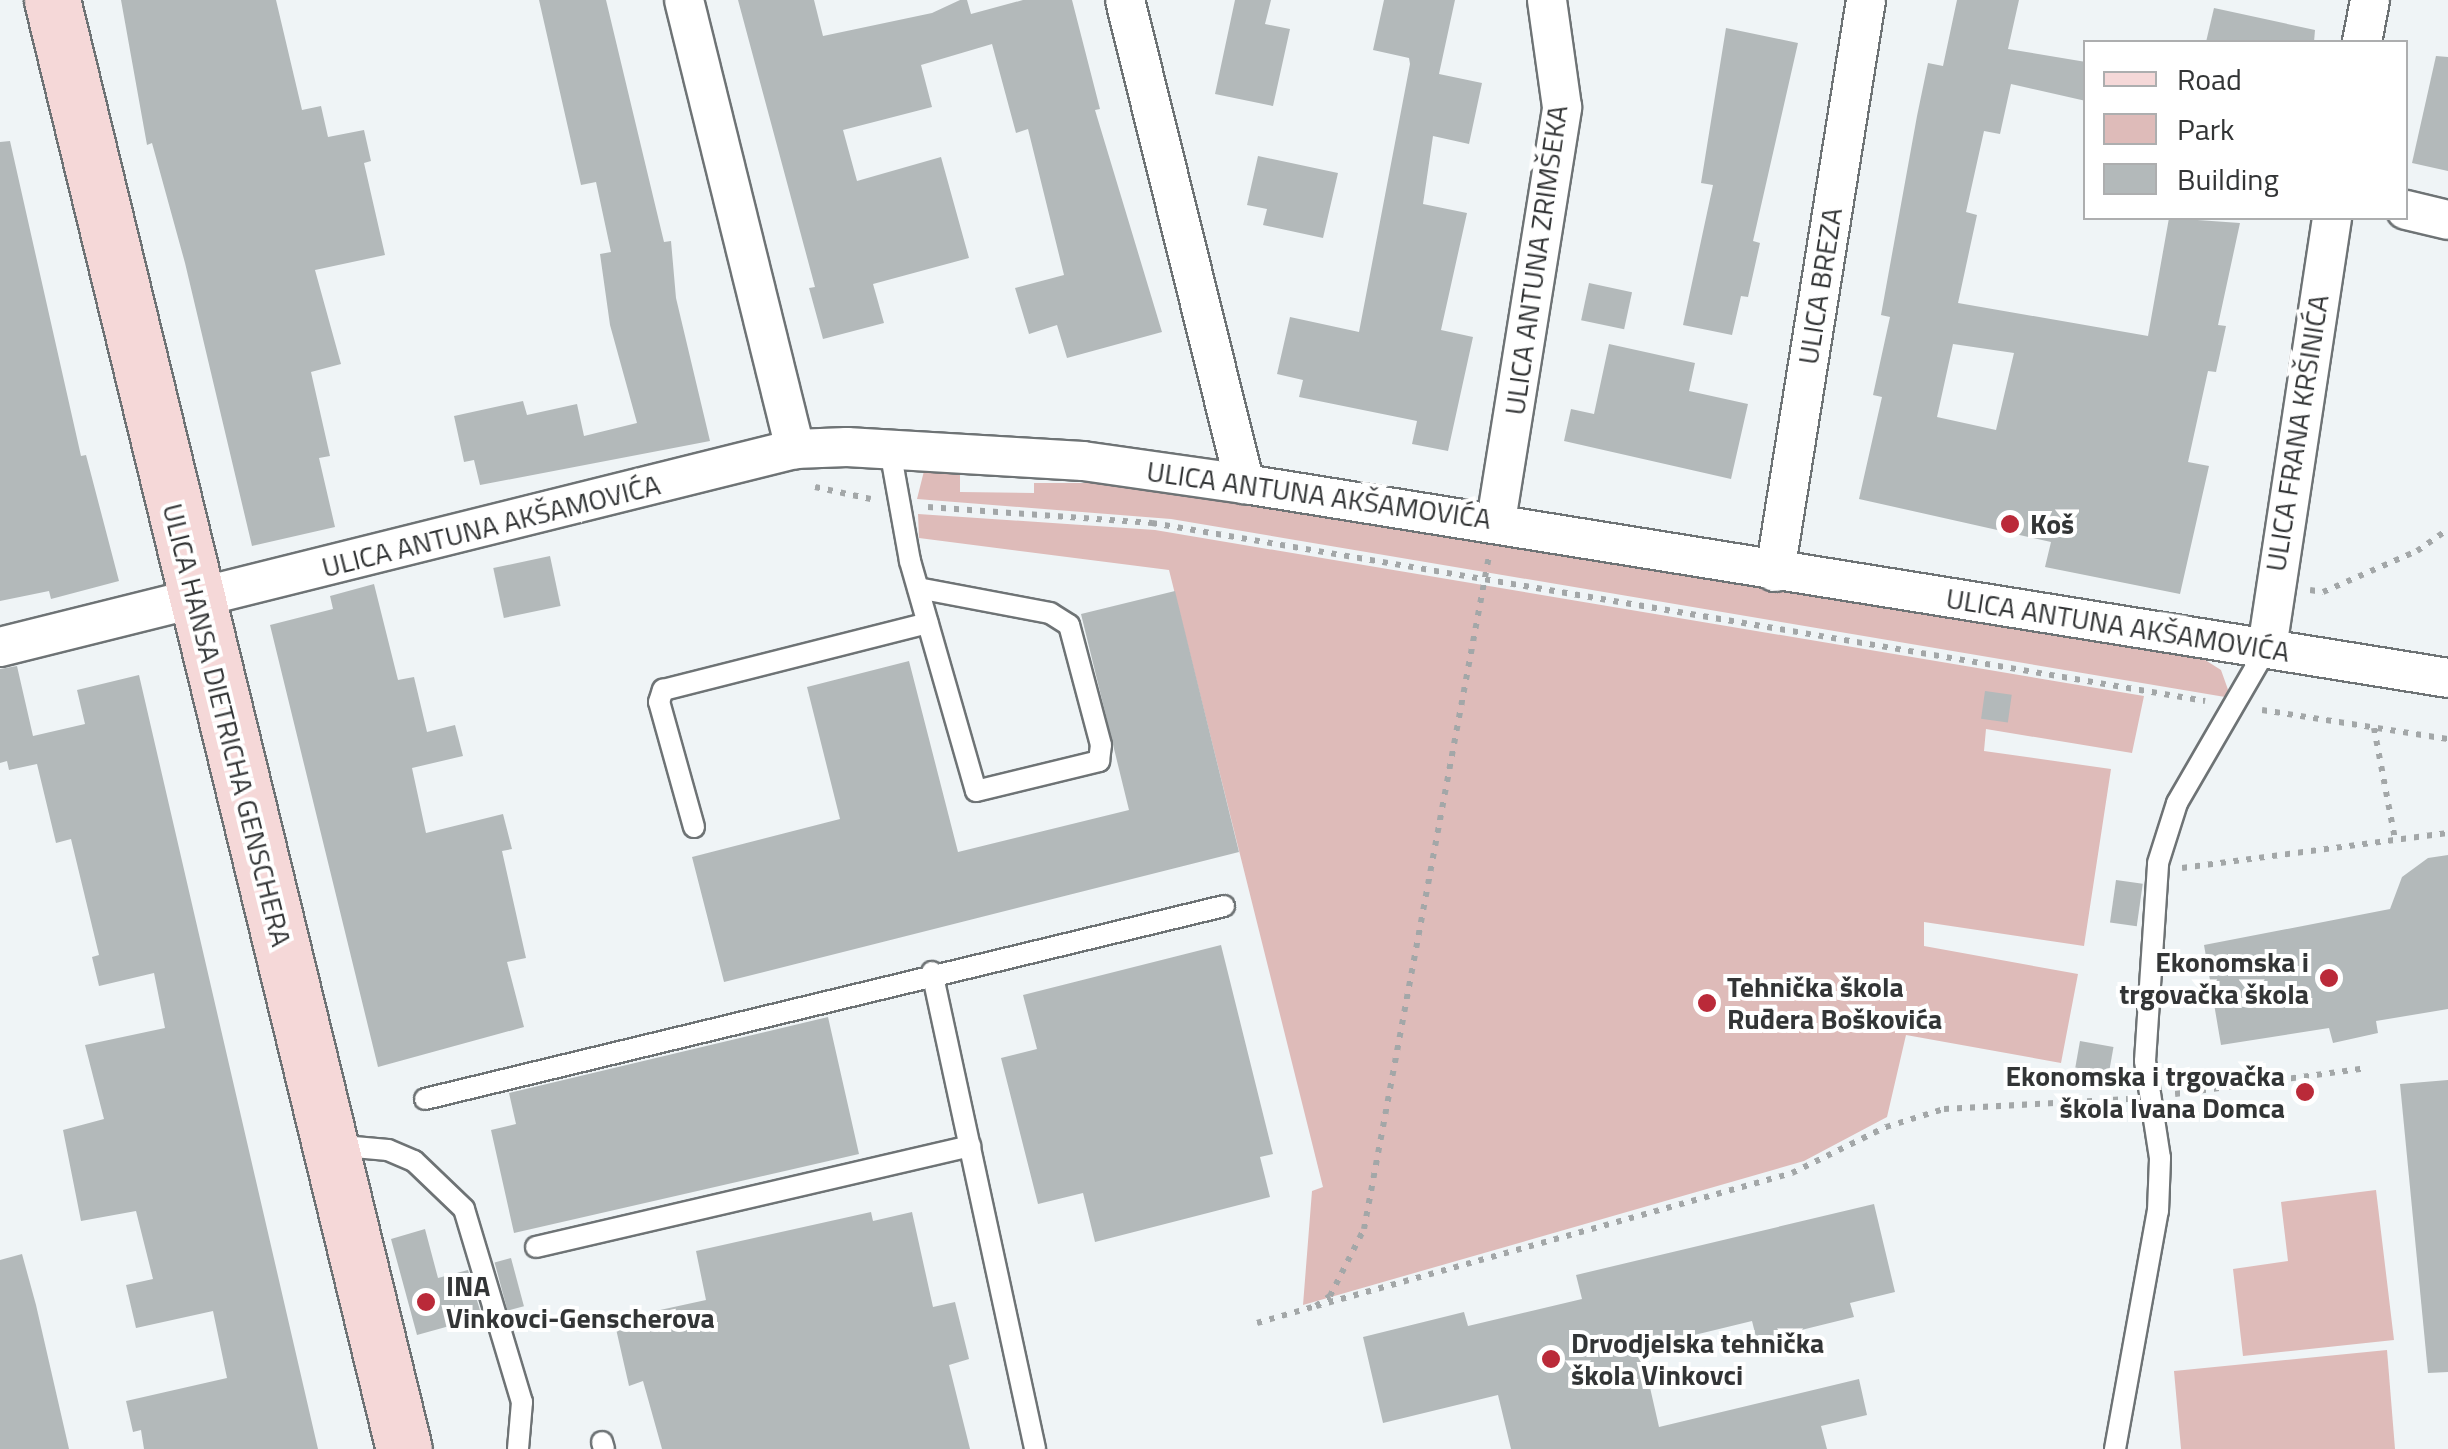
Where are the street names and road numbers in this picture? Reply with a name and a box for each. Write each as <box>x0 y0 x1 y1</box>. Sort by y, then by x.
street label: ULICA ANTUNA ZRIMŠEKA <box>1498 103 1574 417</box>
street label: ULICA BREZA <box>1791 205 1849 367</box>
street label: ULICA FRANA KRŠINIĆA <box>2259 292 2335 574</box>
street label: ULICA ANTUNA AKŠAMOVIĆA <box>1145 454 1493 536</box>
street label: ULICA ANTUNA AKŠAMOVIĆA <box>318 468 664 584</box>
street label: ULICA HANSA DIETRICHA GENSCHERA <box>156 500 298 950</box>
street label: ULICA ANTUNA AKŠAMOVIĆA <box>1944 581 2292 669</box>

